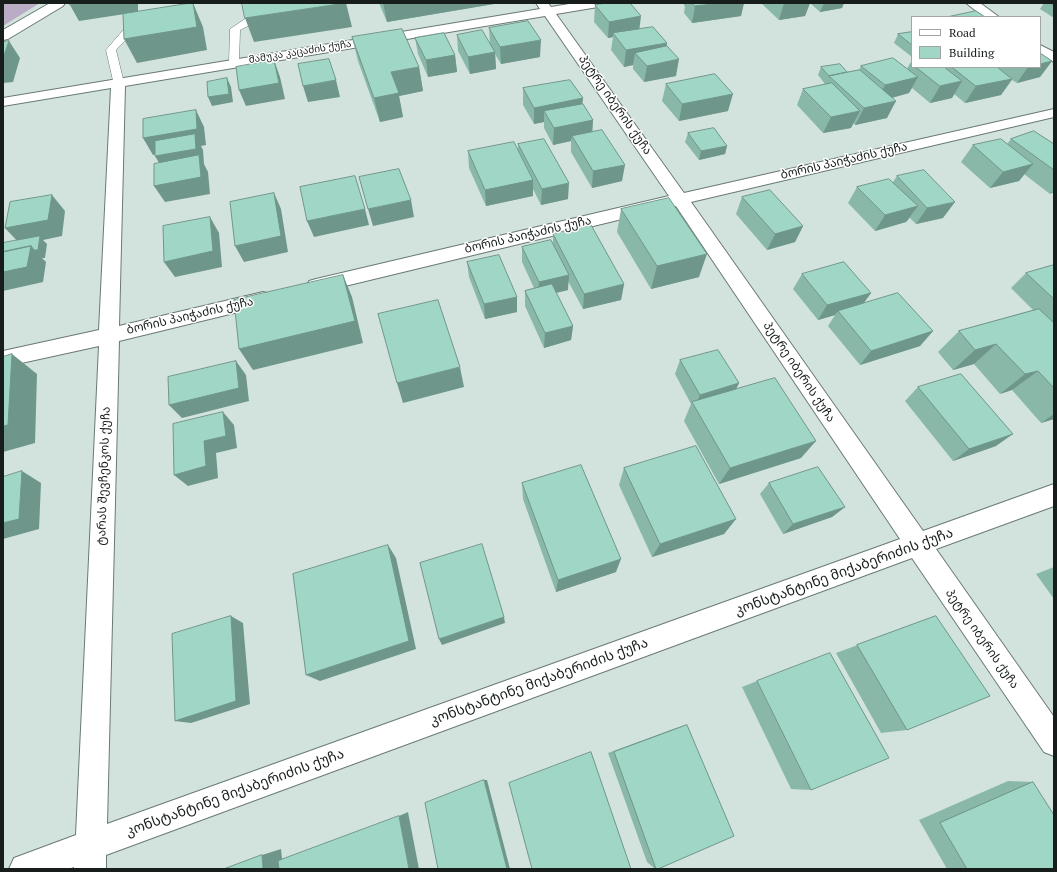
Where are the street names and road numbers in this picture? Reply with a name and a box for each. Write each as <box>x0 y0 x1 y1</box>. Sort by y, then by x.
street label: მამუკა კაცაძის ქუჩა <box>248 38 352 66</box>
street label: პეტრე იბერის ქუჩა <box>575 52 655 158</box>
street label: ბორის პაიჭაძის ქუჩა <box>779 139 909 183</box>
street label: ბორის პაიჭაძის ქუჩა <box>463 213 593 257</box>
street label: ბორის პაიჭაძის ქუჩა <box>125 294 255 338</box>
street label: პეტრე იბერის ქუჩა <box>760 319 838 425</box>
street label: ტარას შევჩენკოს ქუჩა <box>94 406 114 546</box>
street label: კონსტანტინე მიქაბერიძის ქუჩა <box>733 525 955 619</box>
street label: პეტრე იბერის ქუჩა <box>942 586 1022 692</box>
street label: კონსტანტინე მიქაბერიძის ქუჩა <box>428 635 650 729</box>
street label: კონსტანტინე მიქაბერიძის ქუჩა <box>124 746 346 840</box>

